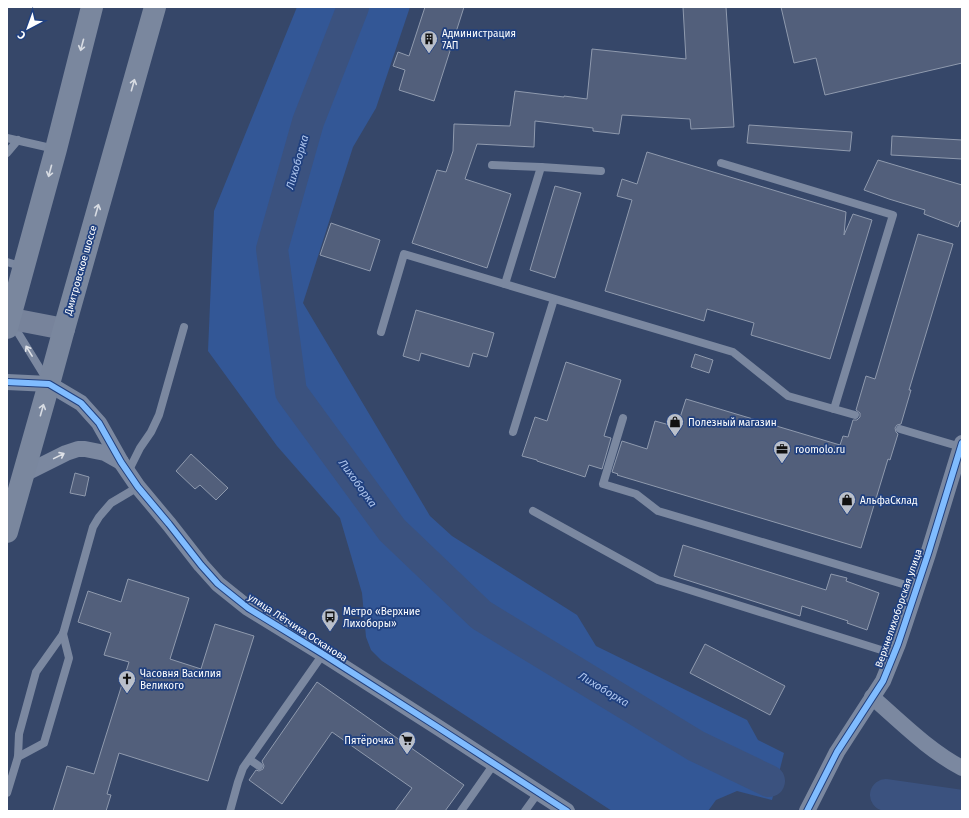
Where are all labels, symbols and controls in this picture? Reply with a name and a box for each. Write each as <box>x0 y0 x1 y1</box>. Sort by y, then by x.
north arrow <box>8 8 48 48</box>
text: С <box>15 28 28 42</box>
place label: Администрация 7АП <box>442 28 516 52</box>
building icon: Администрация 7АП <box>419 29 439 54</box>
one-way arrow <box>78 38 85 51</box>
one-way arrow <box>129 79 137 92</box>
water label: Лихоборка <box>283 133 311 192</box>
one-way arrow <box>46 164 53 177</box>
one-way arrow <box>94 204 101 217</box>
street label: Дмитровское шоссе <box>62 224 100 318</box>
one-way arrow <box>25 345 33 357</box>
one-way arrow <box>39 404 46 417</box>
shop icon: Полезный магазин <box>665 412 685 437</box>
place label: Полезный магазин <box>688 417 777 429</box>
office icon: roomolo.ru <box>772 439 792 464</box>
place label: roomolo.ru <box>795 444 845 456</box>
one-way arrow <box>52 452 64 460</box>
water label: Лихоборка <box>335 456 379 510</box>
shop icon: АльфаСклад <box>837 490 857 515</box>
place label: АльфаСклад <box>860 495 918 507</box>
street label: Верхнелихоборская улица <box>873 547 925 669</box>
street label: улица Лётчика Осканова <box>245 590 350 665</box>
place label: Метро «Верхние Лихоборы» <box>343 606 420 630</box>
bus stop icon: Метро «Верхние Лихоборы» <box>320 607 340 632</box>
place label: Часовня Василия Великого <box>140 668 221 692</box>
church icon: Часовня Василия Великого <box>117 669 137 694</box>
water label: Лихоборка <box>575 669 631 709</box>
supermarket icon: Пятёрочка <box>397 730 417 755</box>
place label: Пятёрочка <box>344 734 394 747</box>

